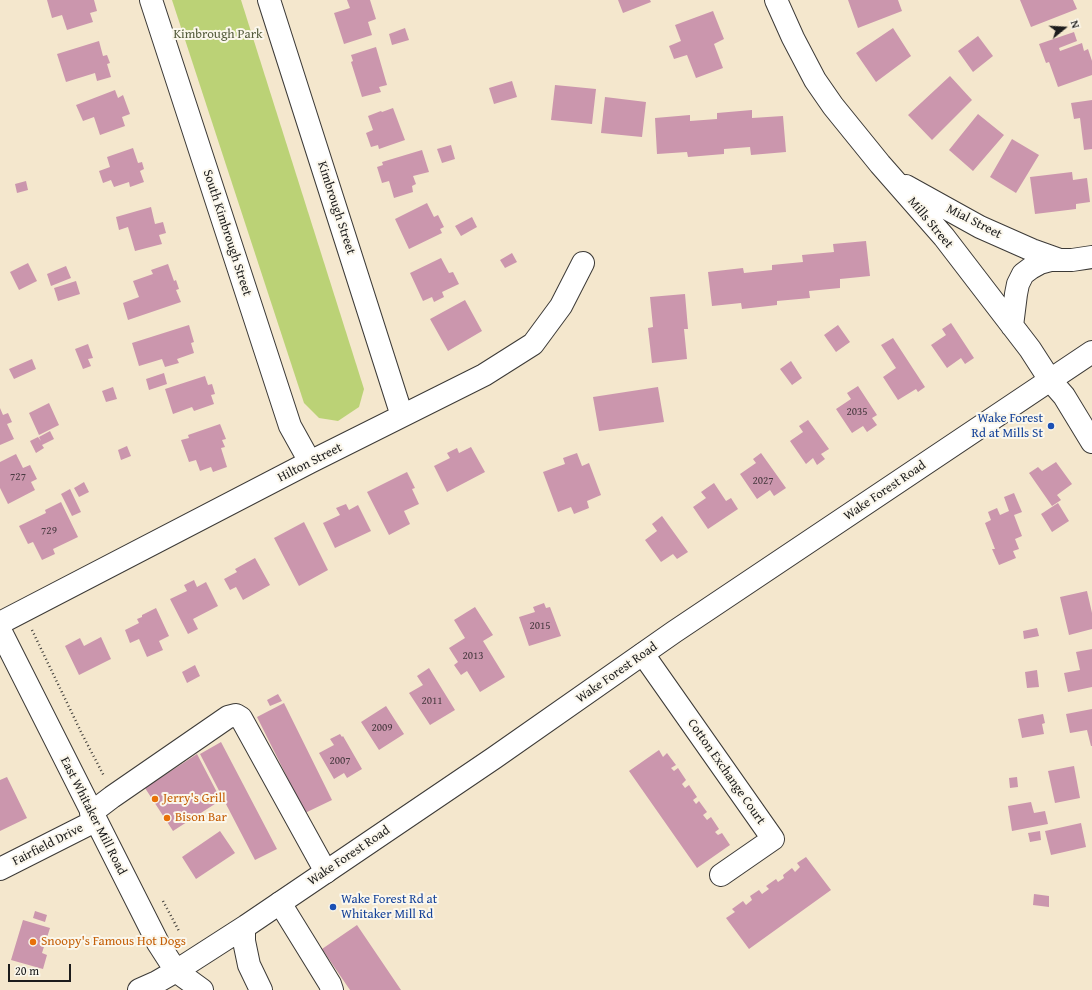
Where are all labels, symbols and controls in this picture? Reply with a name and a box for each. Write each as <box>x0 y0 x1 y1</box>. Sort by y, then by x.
north arrow <box>1044 8 1084 48</box>
text: N <box>1067 18 1084 30</box>
park label: Kimbrough Park <box>173 27 263 43</box>
street label: Kimbrough Street <box>314 159 358 257</box>
street label: South Kimbrough Street <box>199 168 255 298</box>
street label: Mills Street <box>904 194 956 252</box>
street label: Mial Street <box>944 201 1004 243</box>
house number: 2035 <box>846 405 868 419</box>
place label: Wake Forest Rd at Mills St <box>972 411 1043 442</box>
marker: Wake Forest Rd at Mills St <box>1046 421 1056 431</box>
street label: Hilton Street <box>275 440 345 486</box>
street label: Wake Forest Road <box>841 458 929 524</box>
house number: 727 <box>10 470 26 484</box>
house number: 2027 <box>752 474 774 488</box>
house number: 729 <box>41 524 57 538</box>
house number: 2015 <box>529 619 551 633</box>
street label: Wake Forest Road <box>573 639 661 707</box>
house number: 2013 <box>462 649 484 663</box>
house number: 2011 <box>421 694 443 708</box>
street label: Cotton Exchange Court <box>684 716 768 828</box>
house number: 2009 <box>371 721 393 735</box>
street label: East Whitaker Mill Road <box>56 754 130 878</box>
house number: 2007 <box>329 754 351 768</box>
place label: Jerry's Grill <box>163 791 226 807</box>
marker: Jerry's Grill <box>150 794 160 804</box>
place label: Bison Bar <box>175 810 227 826</box>
marker: Bison Bar <box>162 813 172 823</box>
street label: Fairfield Drive <box>10 820 86 870</box>
street label: Wake Forest Road <box>305 823 393 889</box>
place label: Wake Forest Rd at Whitaker Mill Rd <box>341 892 437 923</box>
marker: Wake Forest Rd at Whitaker Mill Rd <box>328 902 338 912</box>
place label: Snoopy's Famous Hot Dogs <box>41 934 186 950</box>
marker: Snoopy's Famous Hot Dogs <box>28 937 38 947</box>
scale bar <box>10 956 73 982</box>
text: 20 m <box>15 962 39 979</box>

